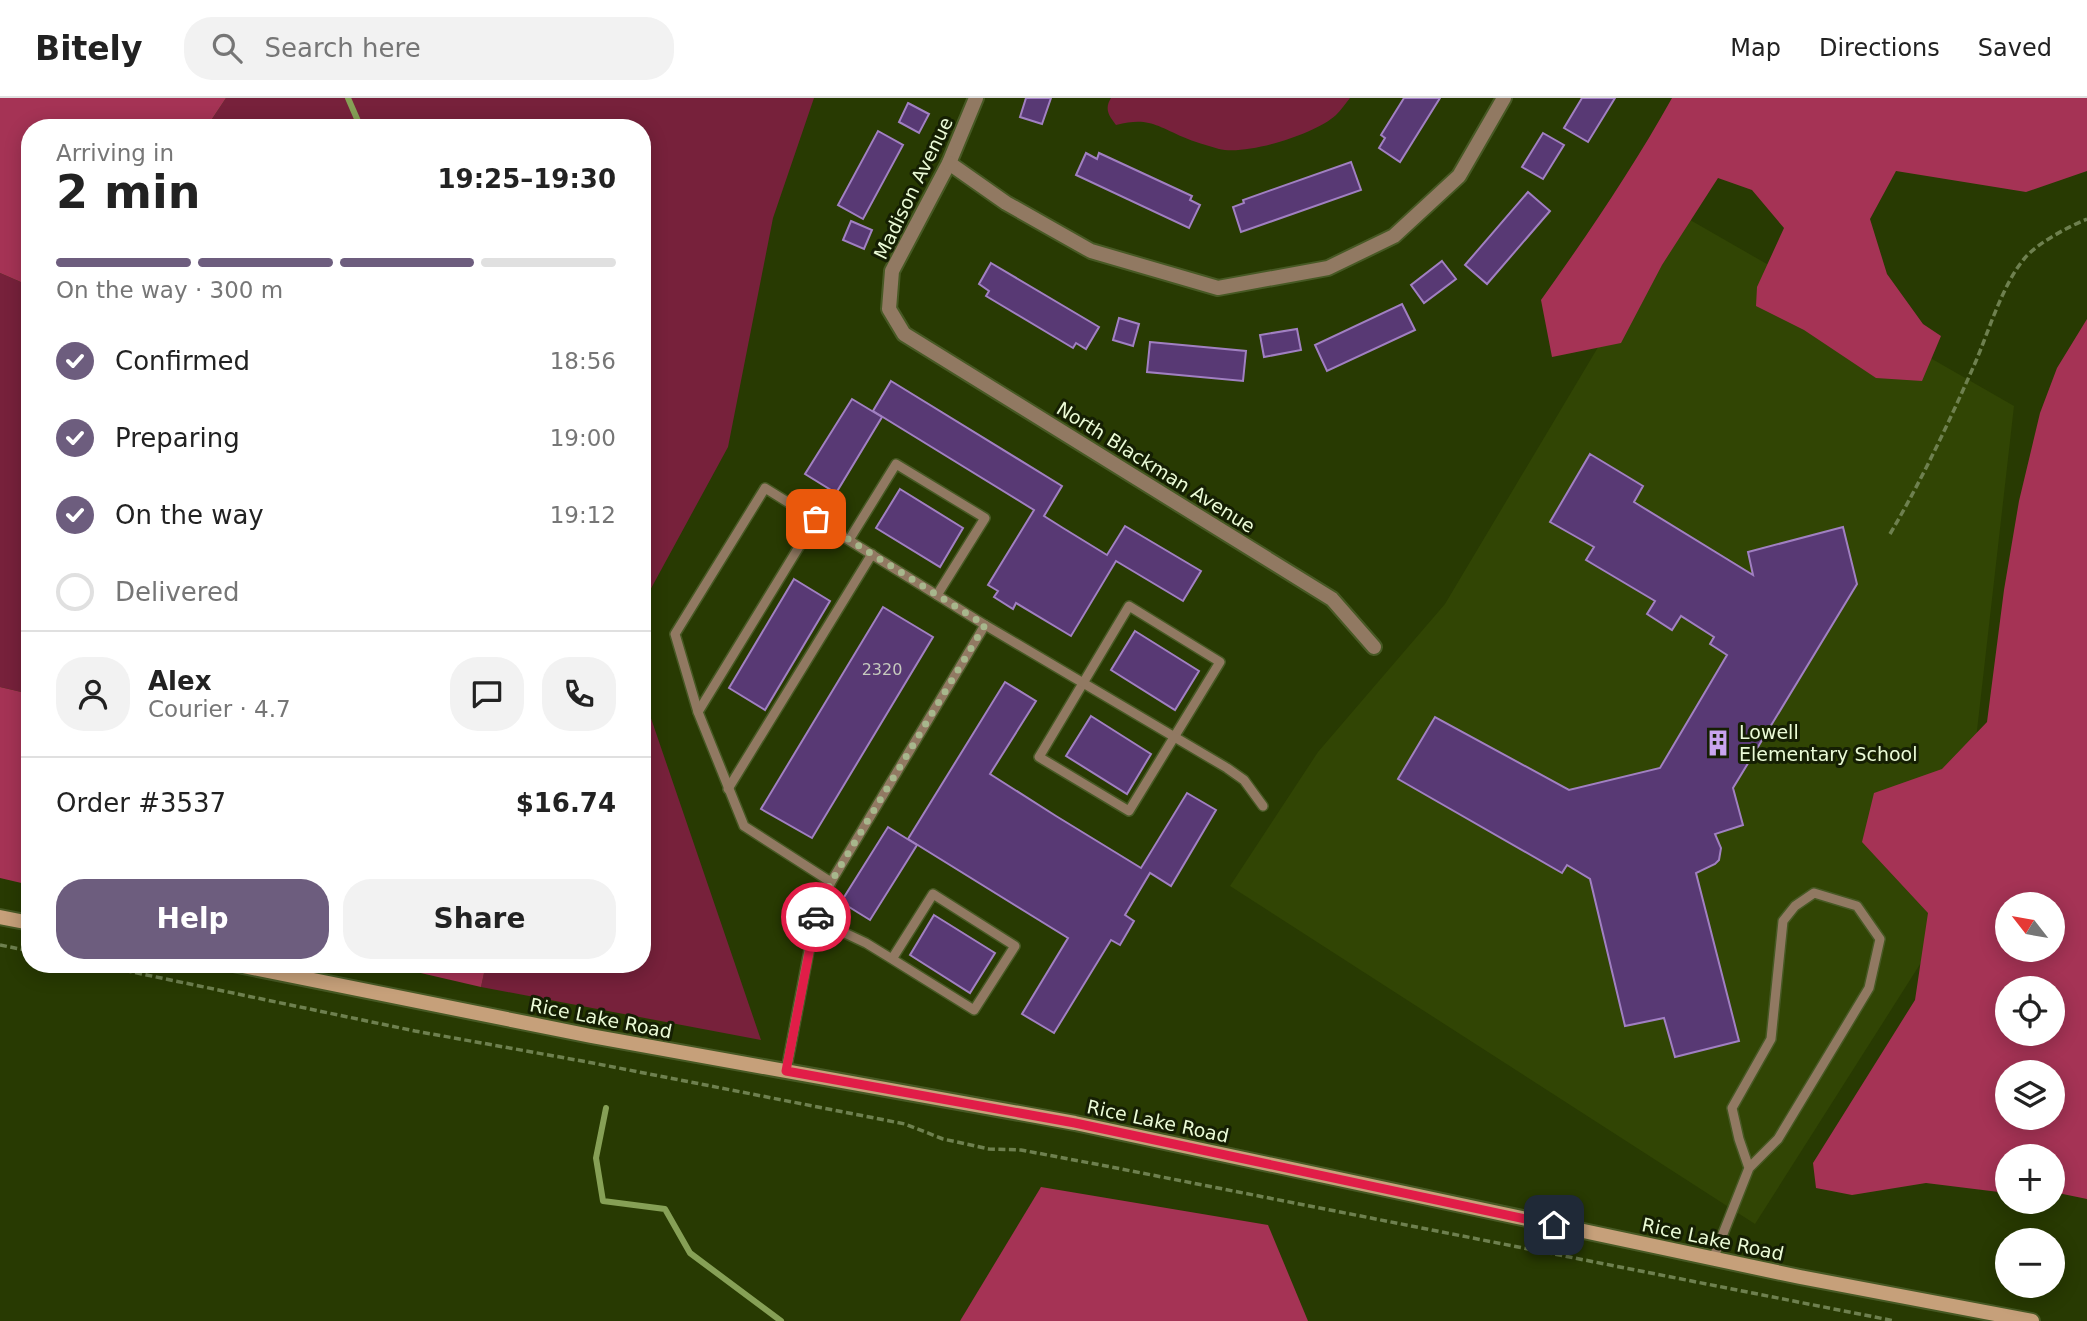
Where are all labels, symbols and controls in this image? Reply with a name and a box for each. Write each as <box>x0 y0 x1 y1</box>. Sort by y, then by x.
search box <box>184 17 674 80</box>
text: Bitely <box>35 29 142 68</box>
icon: search <box>208 29 246 67</box>
text: Search here <box>264 33 421 63</box>
text: Map <box>1730 34 1781 62</box>
text: Directions <box>1819 34 1940 62</box>
text: Saved <box>1978 34 2052 62</box>
street label: Madison Avenue <box>869 113 957 263</box>
text: Arriving in <box>56 140 174 166</box>
text: 19:25–19:30 <box>437 164 616 194</box>
text: 2 min <box>56 165 200 219</box>
text: On the way · 300 m <box>56 277 283 303</box>
icon: check <box>56 342 94 380</box>
text: Confirmed <box>115 346 250 376</box>
text: 18:56 <box>550 348 616 374</box>
street label: North Blackman Avenue <box>1053 397 1259 537</box>
icon: check <box>56 419 94 457</box>
text: Preparing <box>115 423 240 453</box>
text: 19:00 <box>550 425 616 451</box>
pin <box>786 489 846 549</box>
icon: check <box>56 496 94 534</box>
text: On the way <box>115 500 264 530</box>
icon: bag <box>797 500 835 538</box>
text: 19:12 <box>550 502 616 528</box>
text: Delivered <box>115 577 239 607</box>
button: person <box>56 657 130 731</box>
button: chat <box>450 657 524 731</box>
button: phone <box>542 657 616 731</box>
house number: 2320 <box>862 660 902 679</box>
text: Alex <box>148 666 211 696</box>
text: Courier · 4.7 <box>148 696 291 722</box>
place label: Lowell Elementary School <box>1739 721 1917 765</box>
building icon: Lowell Elementary School <box>1703 728 1733 758</box>
text: Order #3537 <box>56 788 226 818</box>
text: $16.74 <box>516 788 616 818</box>
button: Help <box>56 879 329 959</box>
button: Share <box>343 879 616 959</box>
courier <box>781 882 851 952</box>
north arrow <box>1995 892 2065 962</box>
map controls <box>1995 892 2065 1298</box>
icon: car <box>797 898 835 936</box>
button: locate <box>1995 976 2065 1046</box>
street label: Rice Lake Road <box>528 993 674 1043</box>
button: layers <box>1995 1060 2065 1130</box>
street label: Rice Lake Road <box>1085 1095 1231 1147</box>
button: + <box>1995 1144 2065 1214</box>
pin <box>1524 1195 1584 1255</box>
icon: home <box>1535 1206 1573 1244</box>
street label: Rice Lake Road <box>1640 1213 1786 1265</box>
button: − <box>1995 1228 2065 1298</box>

